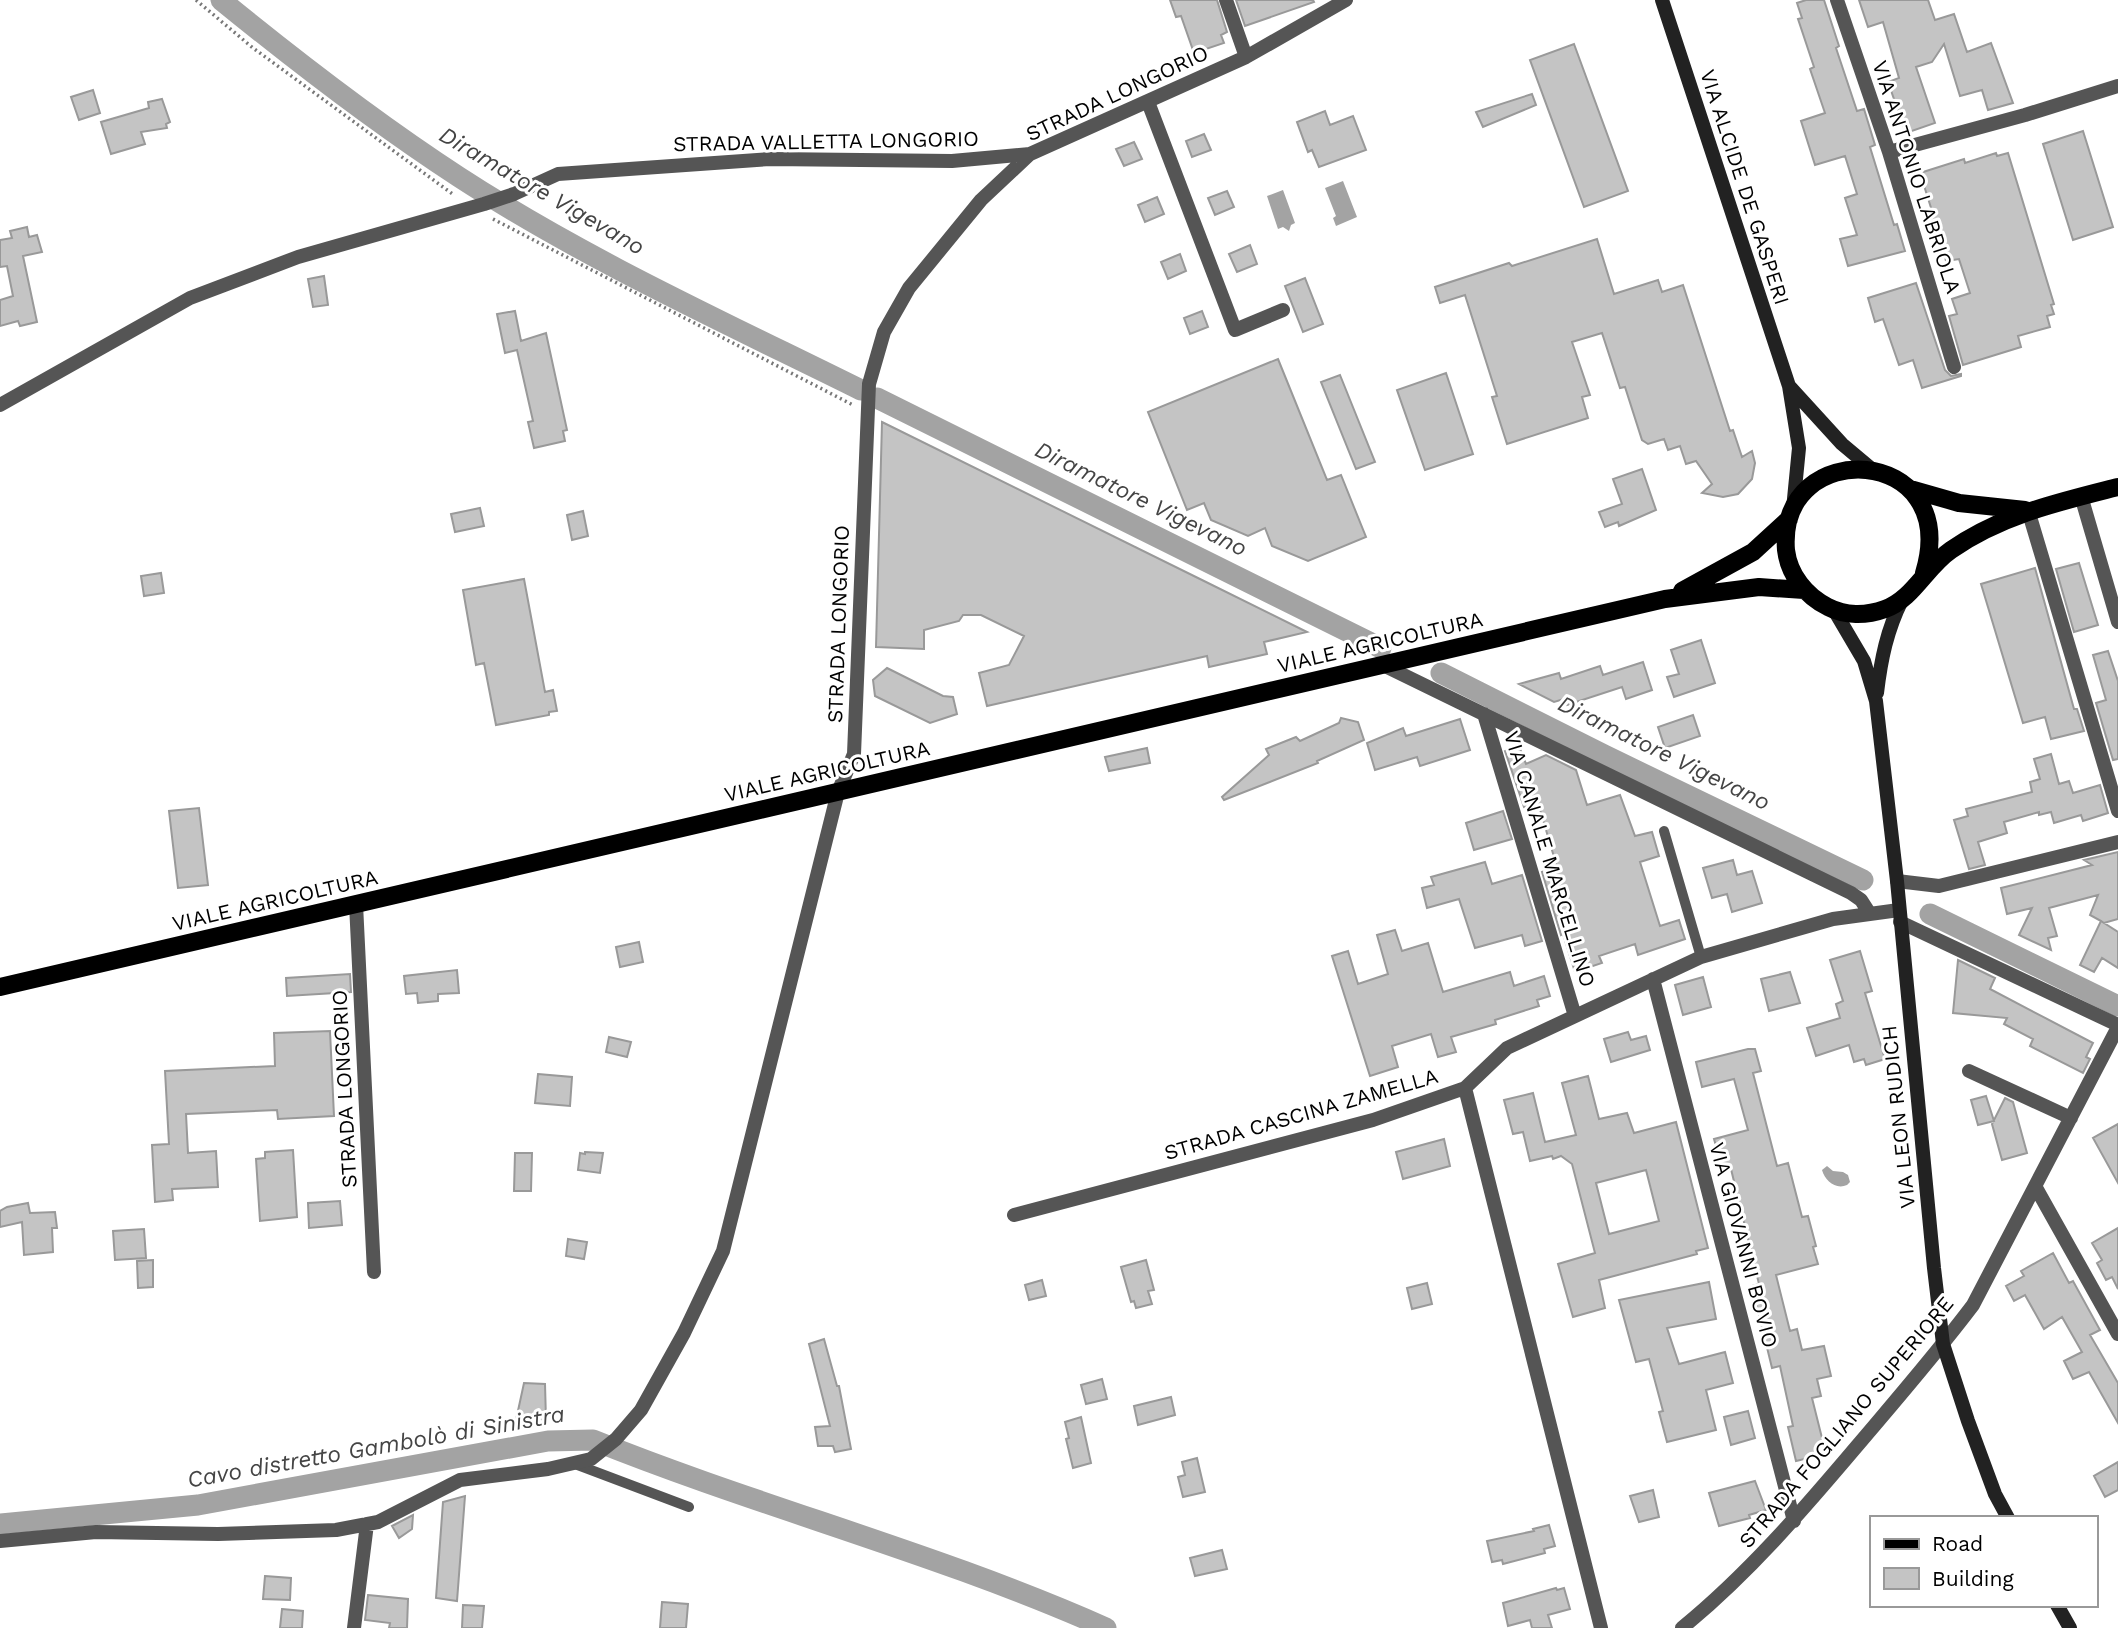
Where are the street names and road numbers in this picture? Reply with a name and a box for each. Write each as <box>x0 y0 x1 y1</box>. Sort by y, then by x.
street label: STRADA LONGORIO <box>1022 40 1212 146</box>
street label: VIA ANTONIO LABRIOLA <box>1868 57 1967 297</box>
street label: VIA ALCIDE DE GASPERI <box>1695 66 1795 308</box>
street label: STRADA VALLETTA LONGORIO <box>673 126 979 156</box>
street label: STRADA LONGORIO <box>822 525 854 723</box>
street label: VIALE AGRICOLTURA <box>1275 606 1485 678</box>
street label: VIA CANALE MARCELLINO <box>1499 728 1601 990</box>
street label: VIALE AGRICOLTURA <box>722 735 932 807</box>
street label: VIALE AGRICOLTURA <box>170 864 380 936</box>
street label: STRADA LONGORIO <box>326 989 362 1189</box>
street label: VIA LEON RUDICH <box>1876 1024 1920 1210</box>
street label: STRADA CASCINA ZAMELLA <box>1161 1063 1441 1165</box>
street label: VIA GIOVANNI BOVIO <box>1705 1139 1783 1351</box>
street label: STRADA FOGLIANO SUPERIORE <box>1733 1291 1959 1553</box>

